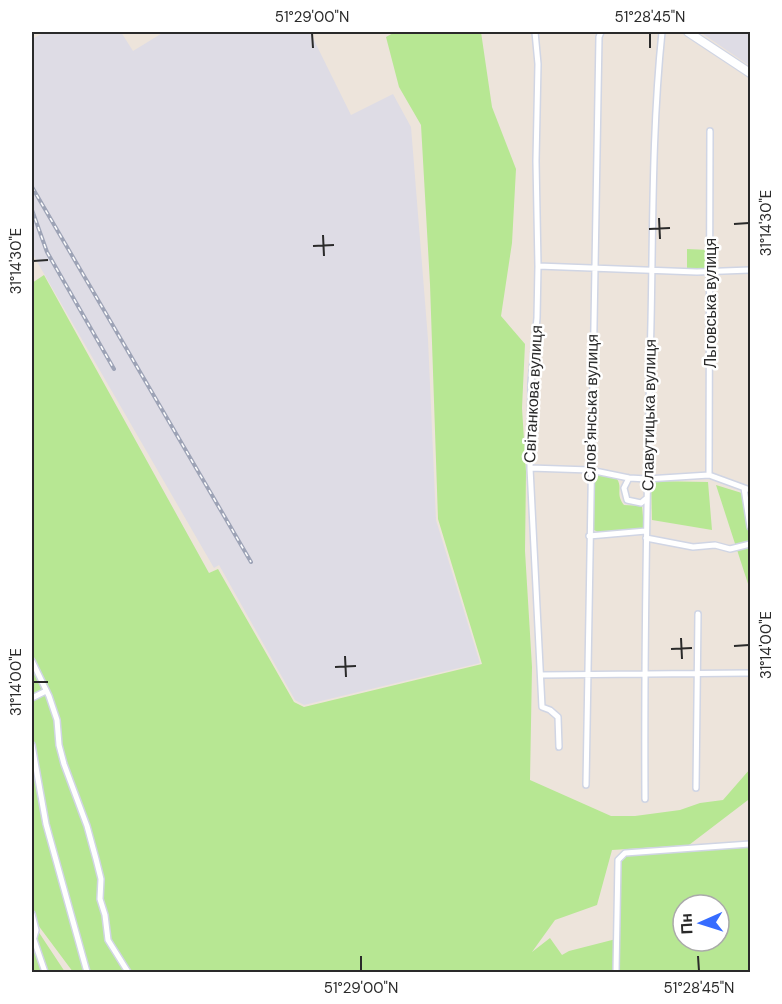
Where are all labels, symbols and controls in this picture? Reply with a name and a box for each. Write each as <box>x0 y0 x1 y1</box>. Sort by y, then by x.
text: 51°29'00"N <box>275 7 349 27</box>
text: 51°28'45"N <box>615 7 685 27</box>
text: 31°14'30"E <box>756 190 776 256</box>
text: 31°14'30"E <box>6 228 26 294</box>
street label: Льговська вулиця <box>700 238 721 368</box>
street label: Світанкова вулиця <box>519 325 547 463</box>
street label: Словʼянська вулиця <box>579 334 603 482</box>
street label: Славутицька вулиця <box>637 339 661 491</box>
text: 31°14'00"E <box>756 611 776 679</box>
text: 31°14'00"E <box>6 648 26 716</box>
north arrow <box>671 893 731 953</box>
text: Пн <box>675 913 698 935</box>
text: 51°29'00"N <box>324 978 398 998</box>
text: 51°28'45"N <box>664 978 734 998</box>

